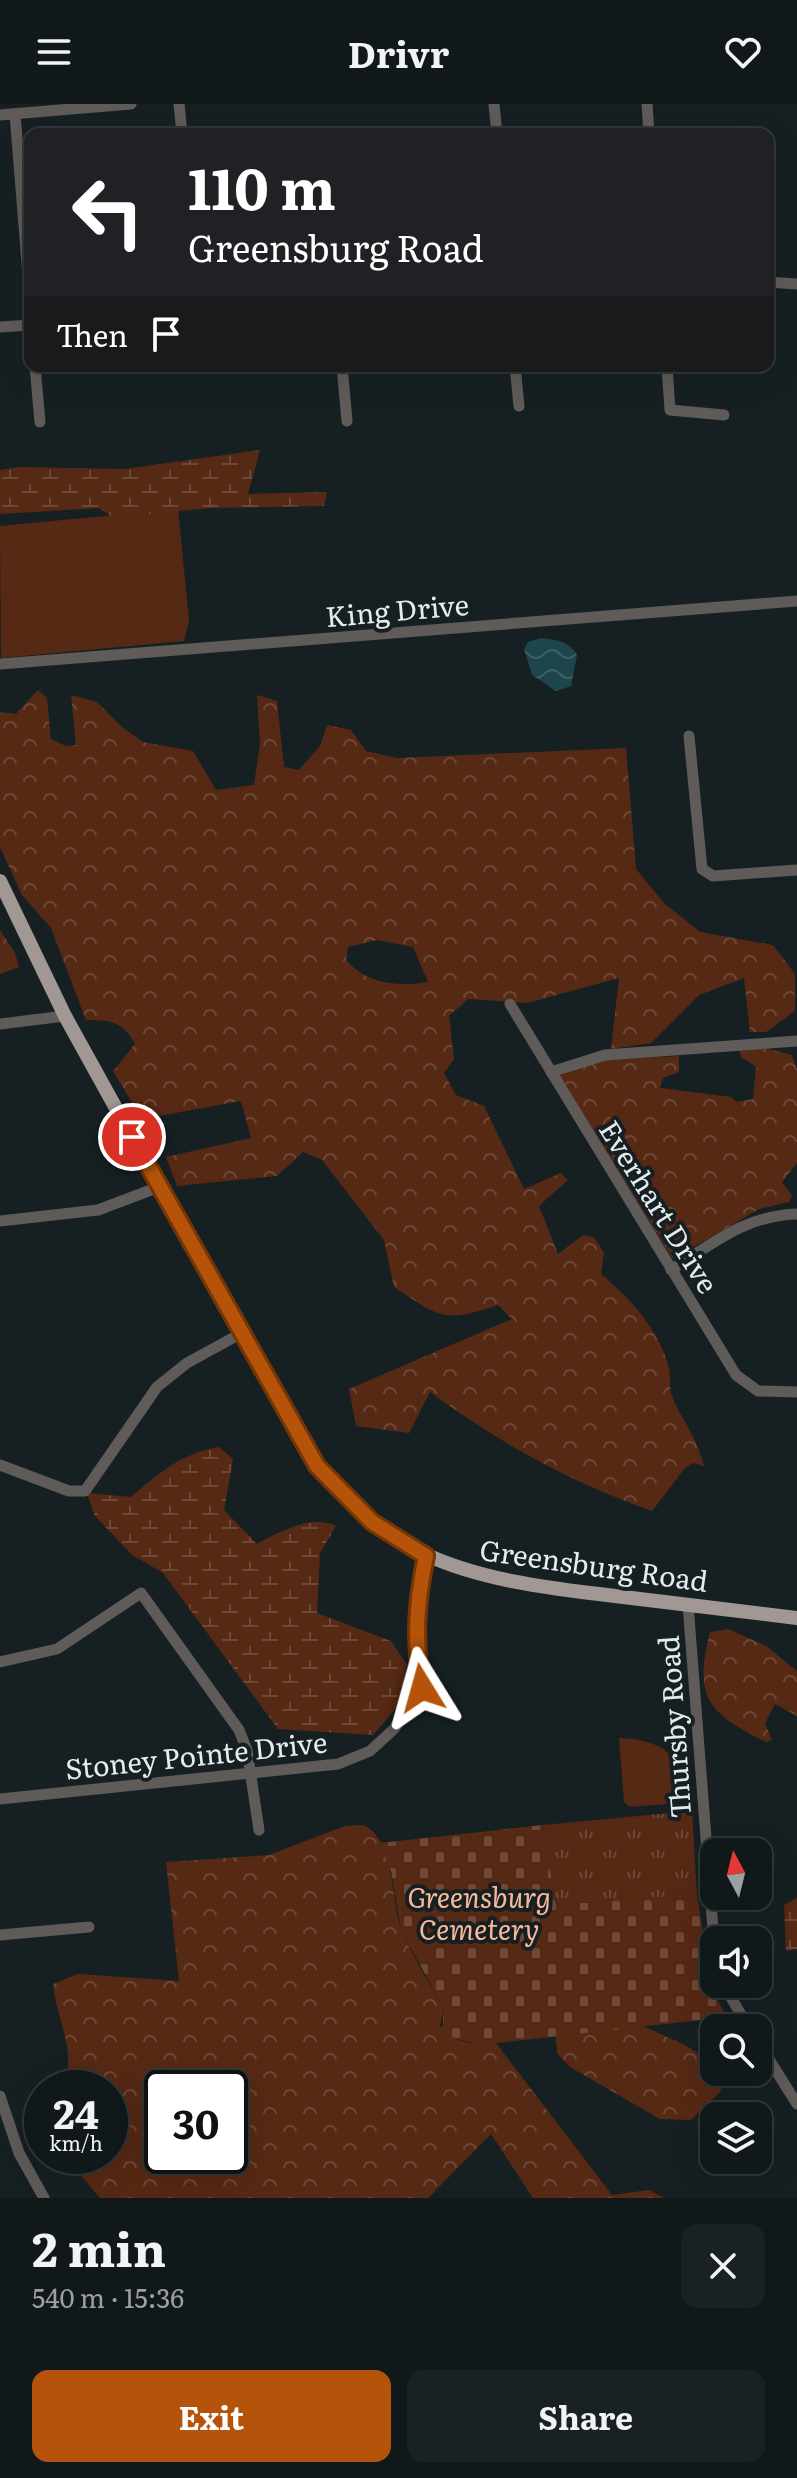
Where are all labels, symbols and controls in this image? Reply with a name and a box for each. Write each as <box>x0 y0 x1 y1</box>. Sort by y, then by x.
text: Drivr <box>348 26 449 79</box>
icon: menu <box>32 30 76 74</box>
icon: heart <box>721 30 765 74</box>
text: 110 m <box>188 144 336 227</box>
icon: left <box>56 160 160 264</box>
text: Greensburg Road <box>188 220 484 273</box>
text: Then <box>56 312 128 356</box>
icon: arrive <box>144 312 188 356</box>
street label: King Drive <box>324 582 470 636</box>
pin <box>98 1103 166 1171</box>
street label: Everhart Drive <box>590 1111 730 1301</box>
icon: arrive <box>110 1115 154 1159</box>
street label: Greensburg Road <box>477 1527 711 1601</box>
street label: Thursby Road <box>646 1634 700 1820</box>
position arrow <box>380 1646 464 1730</box>
street label: Stoney Pointe Drive <box>63 1719 329 1789</box>
north arrow <box>700 1838 772 1910</box>
map controls <box>700 1838 772 2174</box>
park label: Greensburg Cemetery <box>407 1875 551 1949</box>
button: sound <box>700 1926 772 1998</box>
button: search <box>700 2014 772 2086</box>
speed limit sign: 30 <box>144 2070 248 2174</box>
text: 24 <box>53 2082 99 2141</box>
button: layers <box>700 2102 772 2174</box>
text: km/h <box>49 2127 103 2157</box>
text: 2 min <box>32 2211 166 2282</box>
button: close <box>681 2224 765 2308</box>
text: 540 m · 15:36 <box>32 2277 184 2316</box>
button: Exit <box>32 2370 391 2462</box>
button: Share <box>407 2370 765 2462</box>

